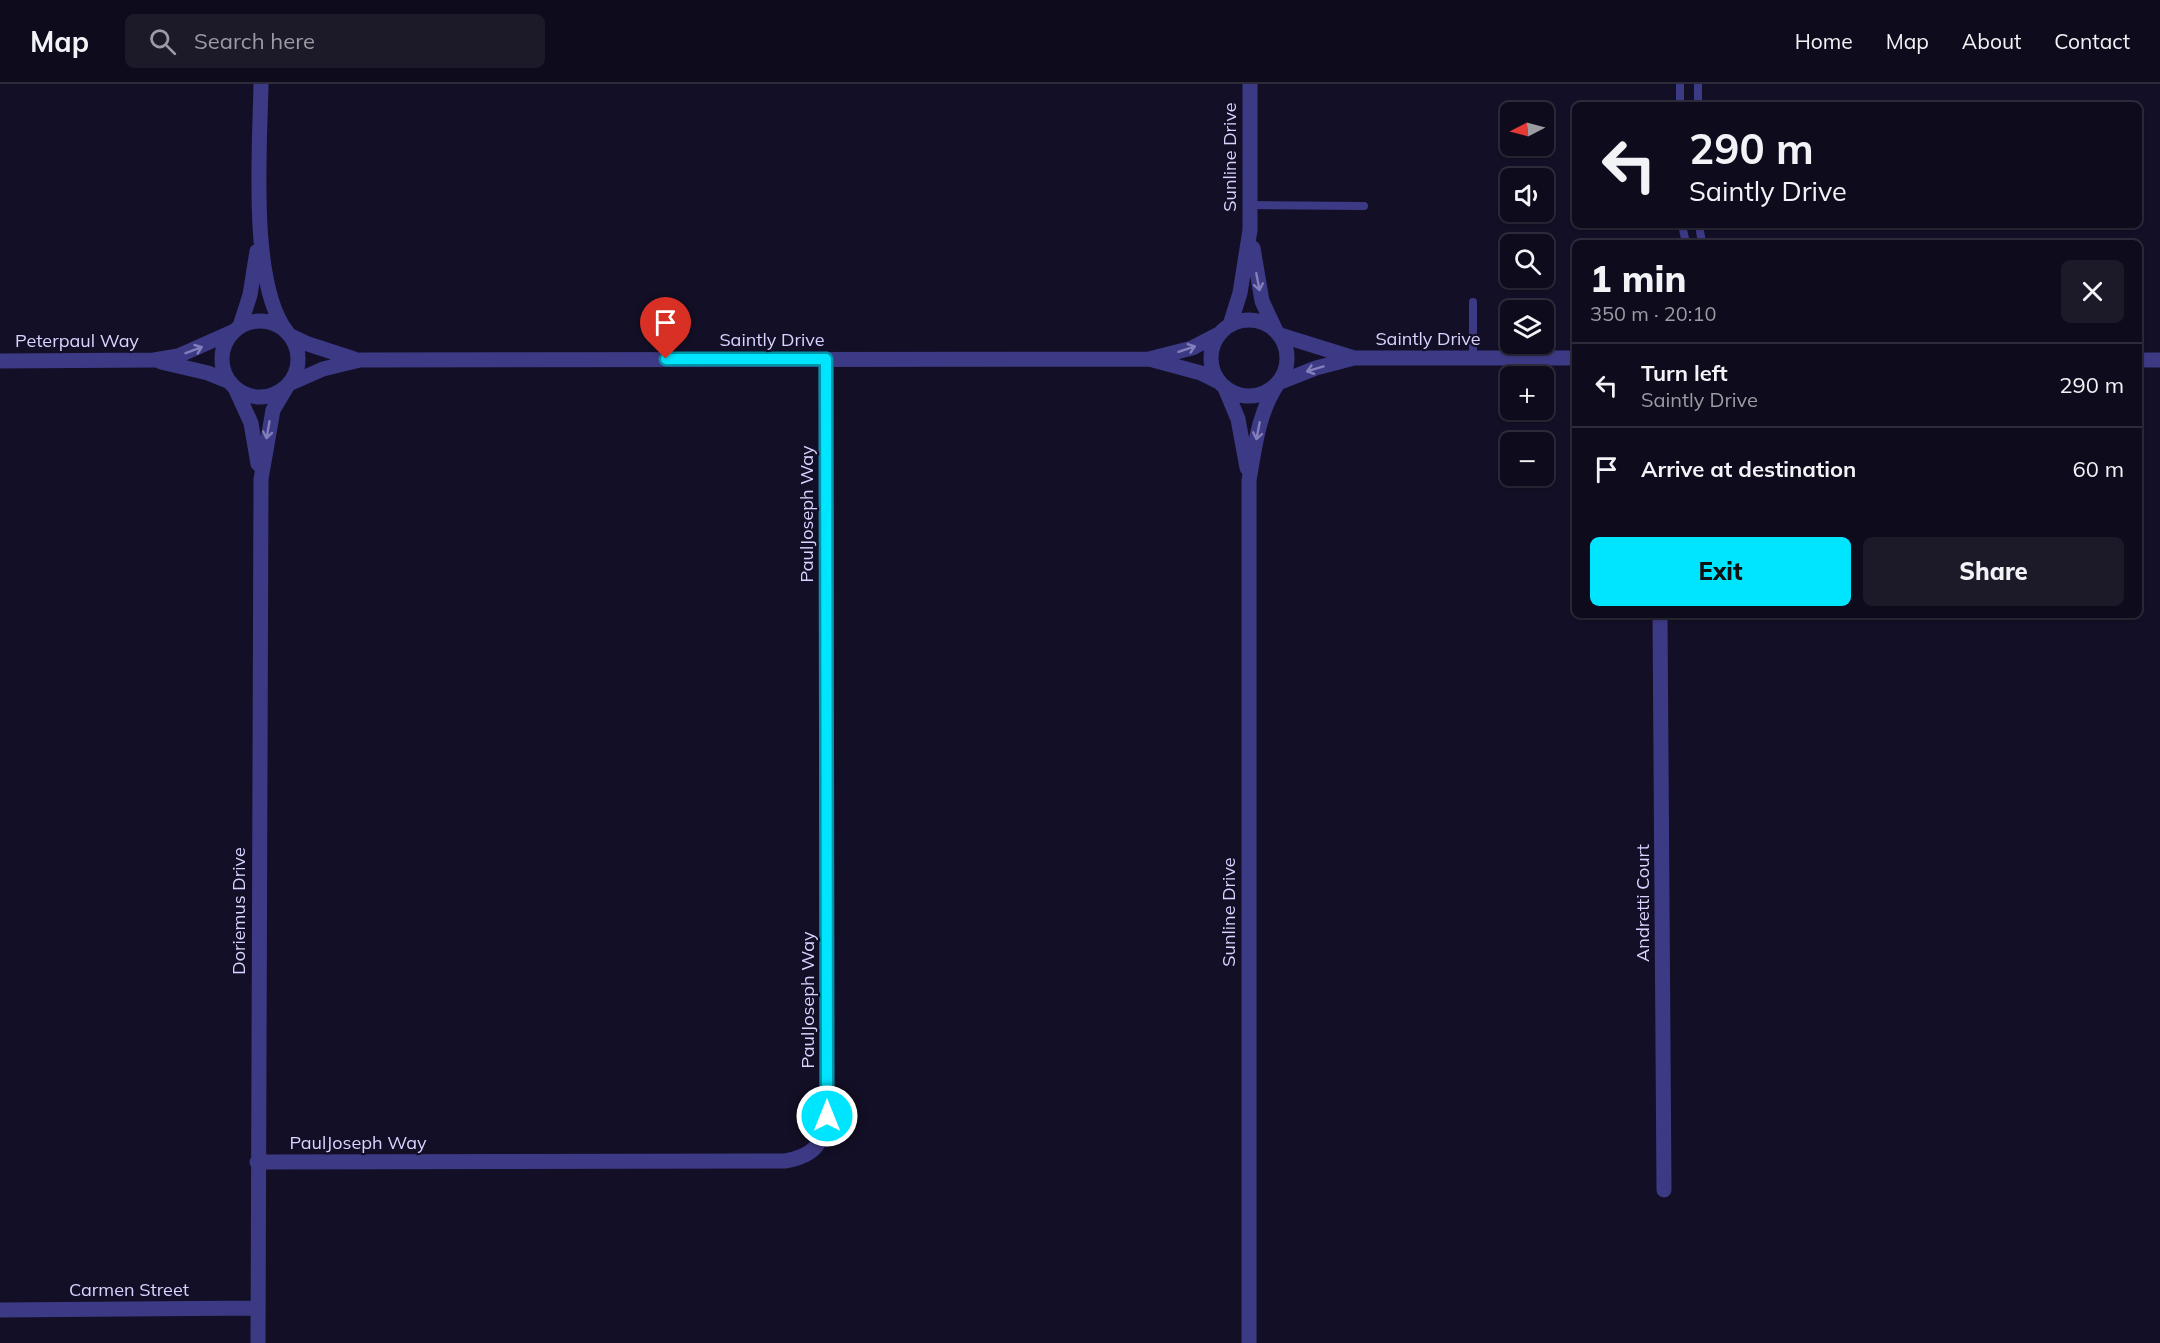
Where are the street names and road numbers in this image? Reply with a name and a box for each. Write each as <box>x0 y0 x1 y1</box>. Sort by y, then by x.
street label: Sunline Drive <box>1218 102 1241 212</box>
street label: Saintly Drive <box>1375 327 1481 350</box>
street label: Saintly Drive <box>719 328 825 351</box>
street label: Peterpaul Way <box>15 329 139 352</box>
street label: PaulJoseph Way <box>795 445 818 582</box>
street label: Andretti Court <box>1631 844 1654 962</box>
street label: Doriemus Drive <box>227 847 250 975</box>
street label: Sunline Drive <box>1217 857 1240 967</box>
street label: PaulJoseph Way <box>796 931 819 1068</box>
street label: PaulJoseph Way <box>290 1131 427 1154</box>
street label: Carmen Street <box>69 1278 189 1301</box>

